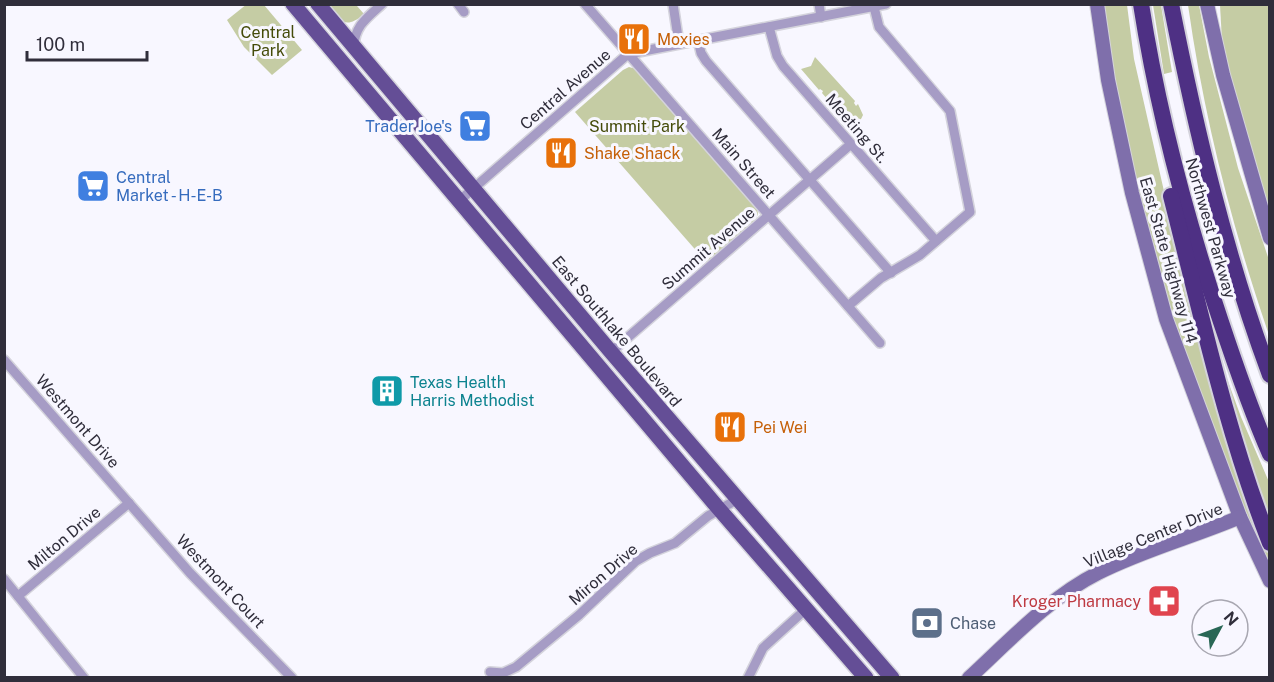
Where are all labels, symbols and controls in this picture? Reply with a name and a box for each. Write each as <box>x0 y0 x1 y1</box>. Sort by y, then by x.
restaurant icon: Moxies <box>616 21 652 57</box>
park label: Central Park <box>241 23 296 60</box>
scale bar <box>27 24 147 62</box>
place label: Moxies <box>657 30 710 49</box>
text: 100 m <box>36 34 85 55</box>
street label: Central Avenue <box>516 45 614 134</box>
street label: Meeting St. <box>821 90 892 167</box>
supermarket icon: Trader Joe's <box>457 108 493 144</box>
place label: Trader Joe's <box>365 117 452 136</box>
park label: Summit Park <box>589 117 685 136</box>
street label: Main Street <box>708 124 779 202</box>
restaurant icon: Shake Shack <box>543 135 579 171</box>
place label: Shake Shack <box>584 144 681 163</box>
street label: Northwest Parkway <box>1181 156 1240 301</box>
supermarket icon: Central Market - H-E-B <box>75 168 111 204</box>
place label: Central Market - H-E-B <box>116 168 223 205</box>
street label: East State Highway 114 <box>1136 175 1201 345</box>
street label: Summit Avenue <box>658 203 759 294</box>
street label: East Southlake Boulevard <box>548 252 685 411</box>
street label: Westmont Drive <box>32 371 123 472</box>
building icon: Texas Health Harris Methodist <box>369 373 405 409</box>
place label: Texas Health Harris Methodist <box>410 373 534 410</box>
restaurant icon: Pei Wei <box>712 409 748 445</box>
place label: Pei Wei <box>753 418 807 437</box>
street label: Village Center Drive <box>1081 499 1225 572</box>
street label: Milton Drive <box>24 503 104 574</box>
street label: Westmont Court <box>172 531 269 632</box>
street label: Miron Drive <box>565 539 642 609</box>
pharmacy icon: Kroger Pharmacy <box>1146 583 1182 619</box>
place label: Kroger Pharmacy <box>1012 592 1141 611</box>
north arrow <box>1190 598 1250 658</box>
bank icon: Chase <box>909 605 945 641</box>
text: N <box>1220 608 1242 629</box>
place label: Chase <box>950 614 996 633</box>

